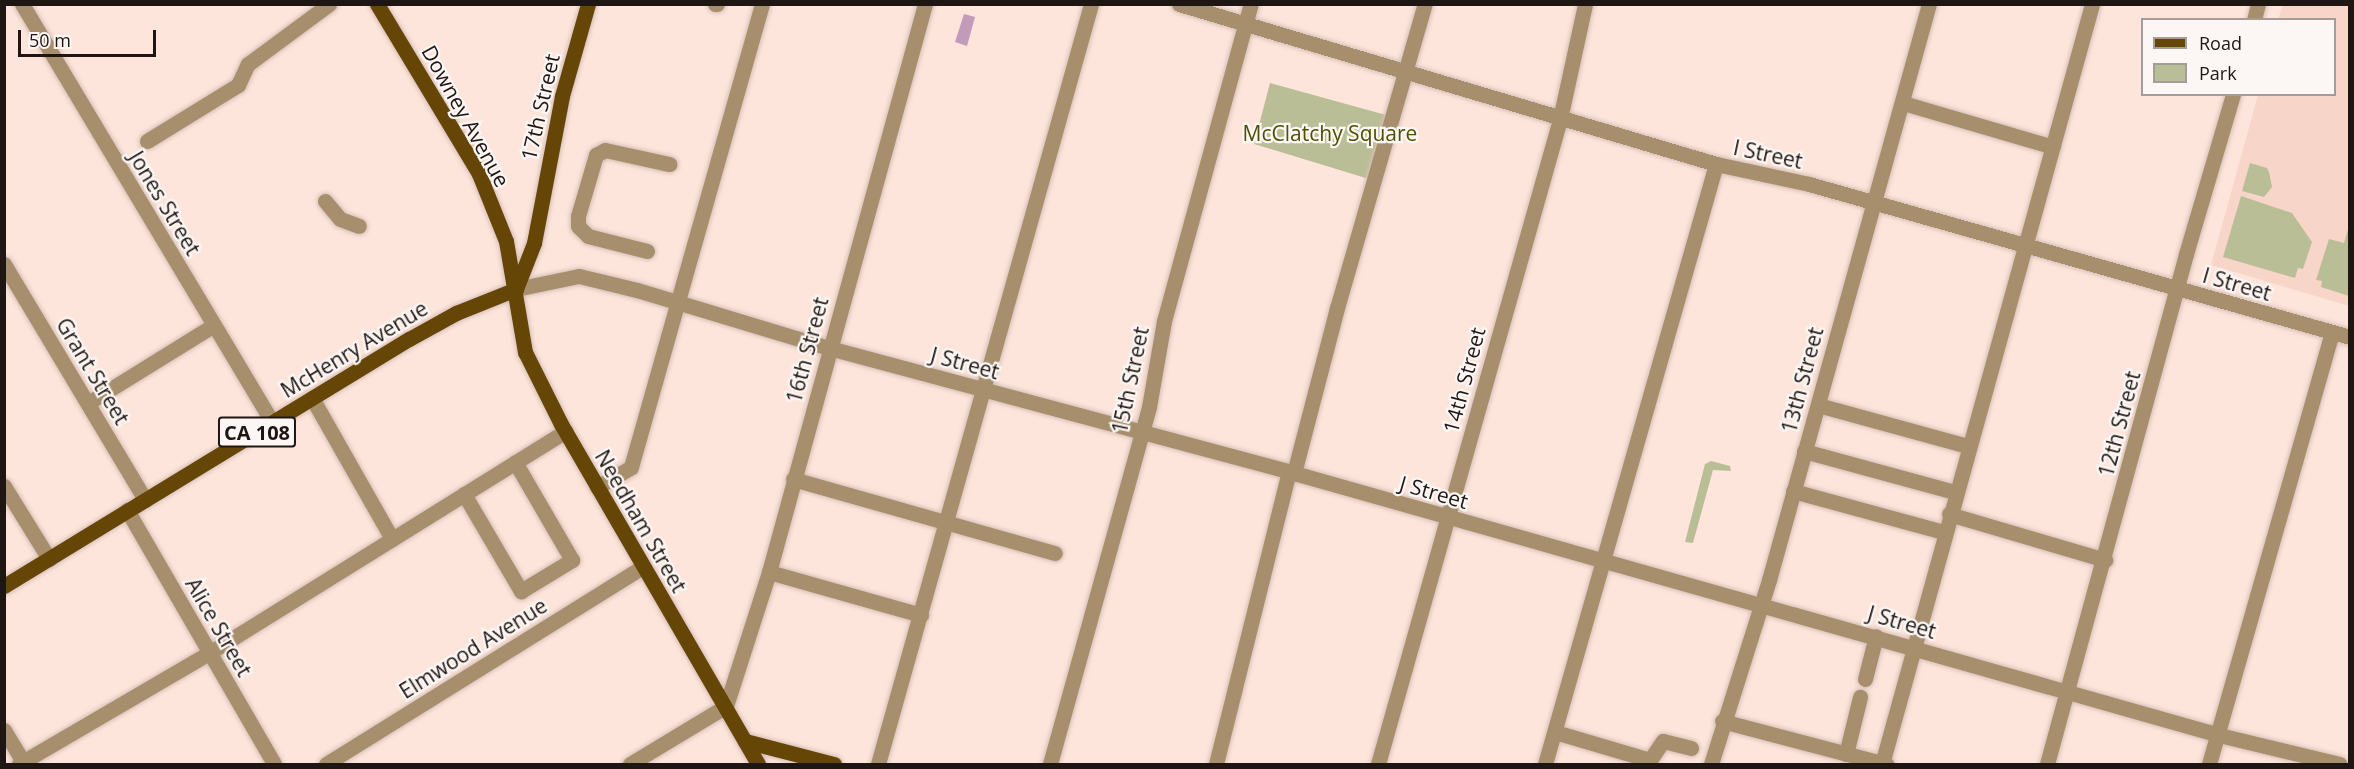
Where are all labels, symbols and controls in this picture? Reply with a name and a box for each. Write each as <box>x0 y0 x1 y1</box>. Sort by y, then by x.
scale bar <box>21 18 159 56</box>
legend <box>2141 18 2336 96</box>
text: 50 m <box>29 28 71 52</box>
text: Road <box>2199 31 2242 55</box>
street label: Downey Avenue <box>417 41 515 191</box>
street label: 17th Street <box>516 51 564 163</box>
text: Park <box>2199 61 2237 85</box>
park label: McClatchy Square <box>1243 120 1417 146</box>
street label: I Street <box>1731 134 1805 174</box>
street label: Jones Street <box>124 146 206 260</box>
street label: I Street <box>2200 262 2274 306</box>
street label: 16th Street <box>781 294 833 406</box>
street label: McHenry Avenue <box>276 295 432 403</box>
street label: Grant Street <box>51 313 135 429</box>
street label: 15th Street <box>1106 324 1154 436</box>
street label: 14th Street <box>1438 324 1490 436</box>
street label: 13th Street <box>1776 324 1828 436</box>
street label: J Street <box>928 342 1002 384</box>
street label: 12th Street <box>2093 368 2145 480</box>
road number: CA 108 <box>216 415 298 449</box>
street label: Needham Street <box>590 445 692 597</box>
street label: J Street <box>1397 470 1471 514</box>
street label: Alice Street <box>181 573 257 681</box>
street label: Elmwood Avenue <box>395 592 551 704</box>
street label: J Street <box>1865 600 1939 644</box>

